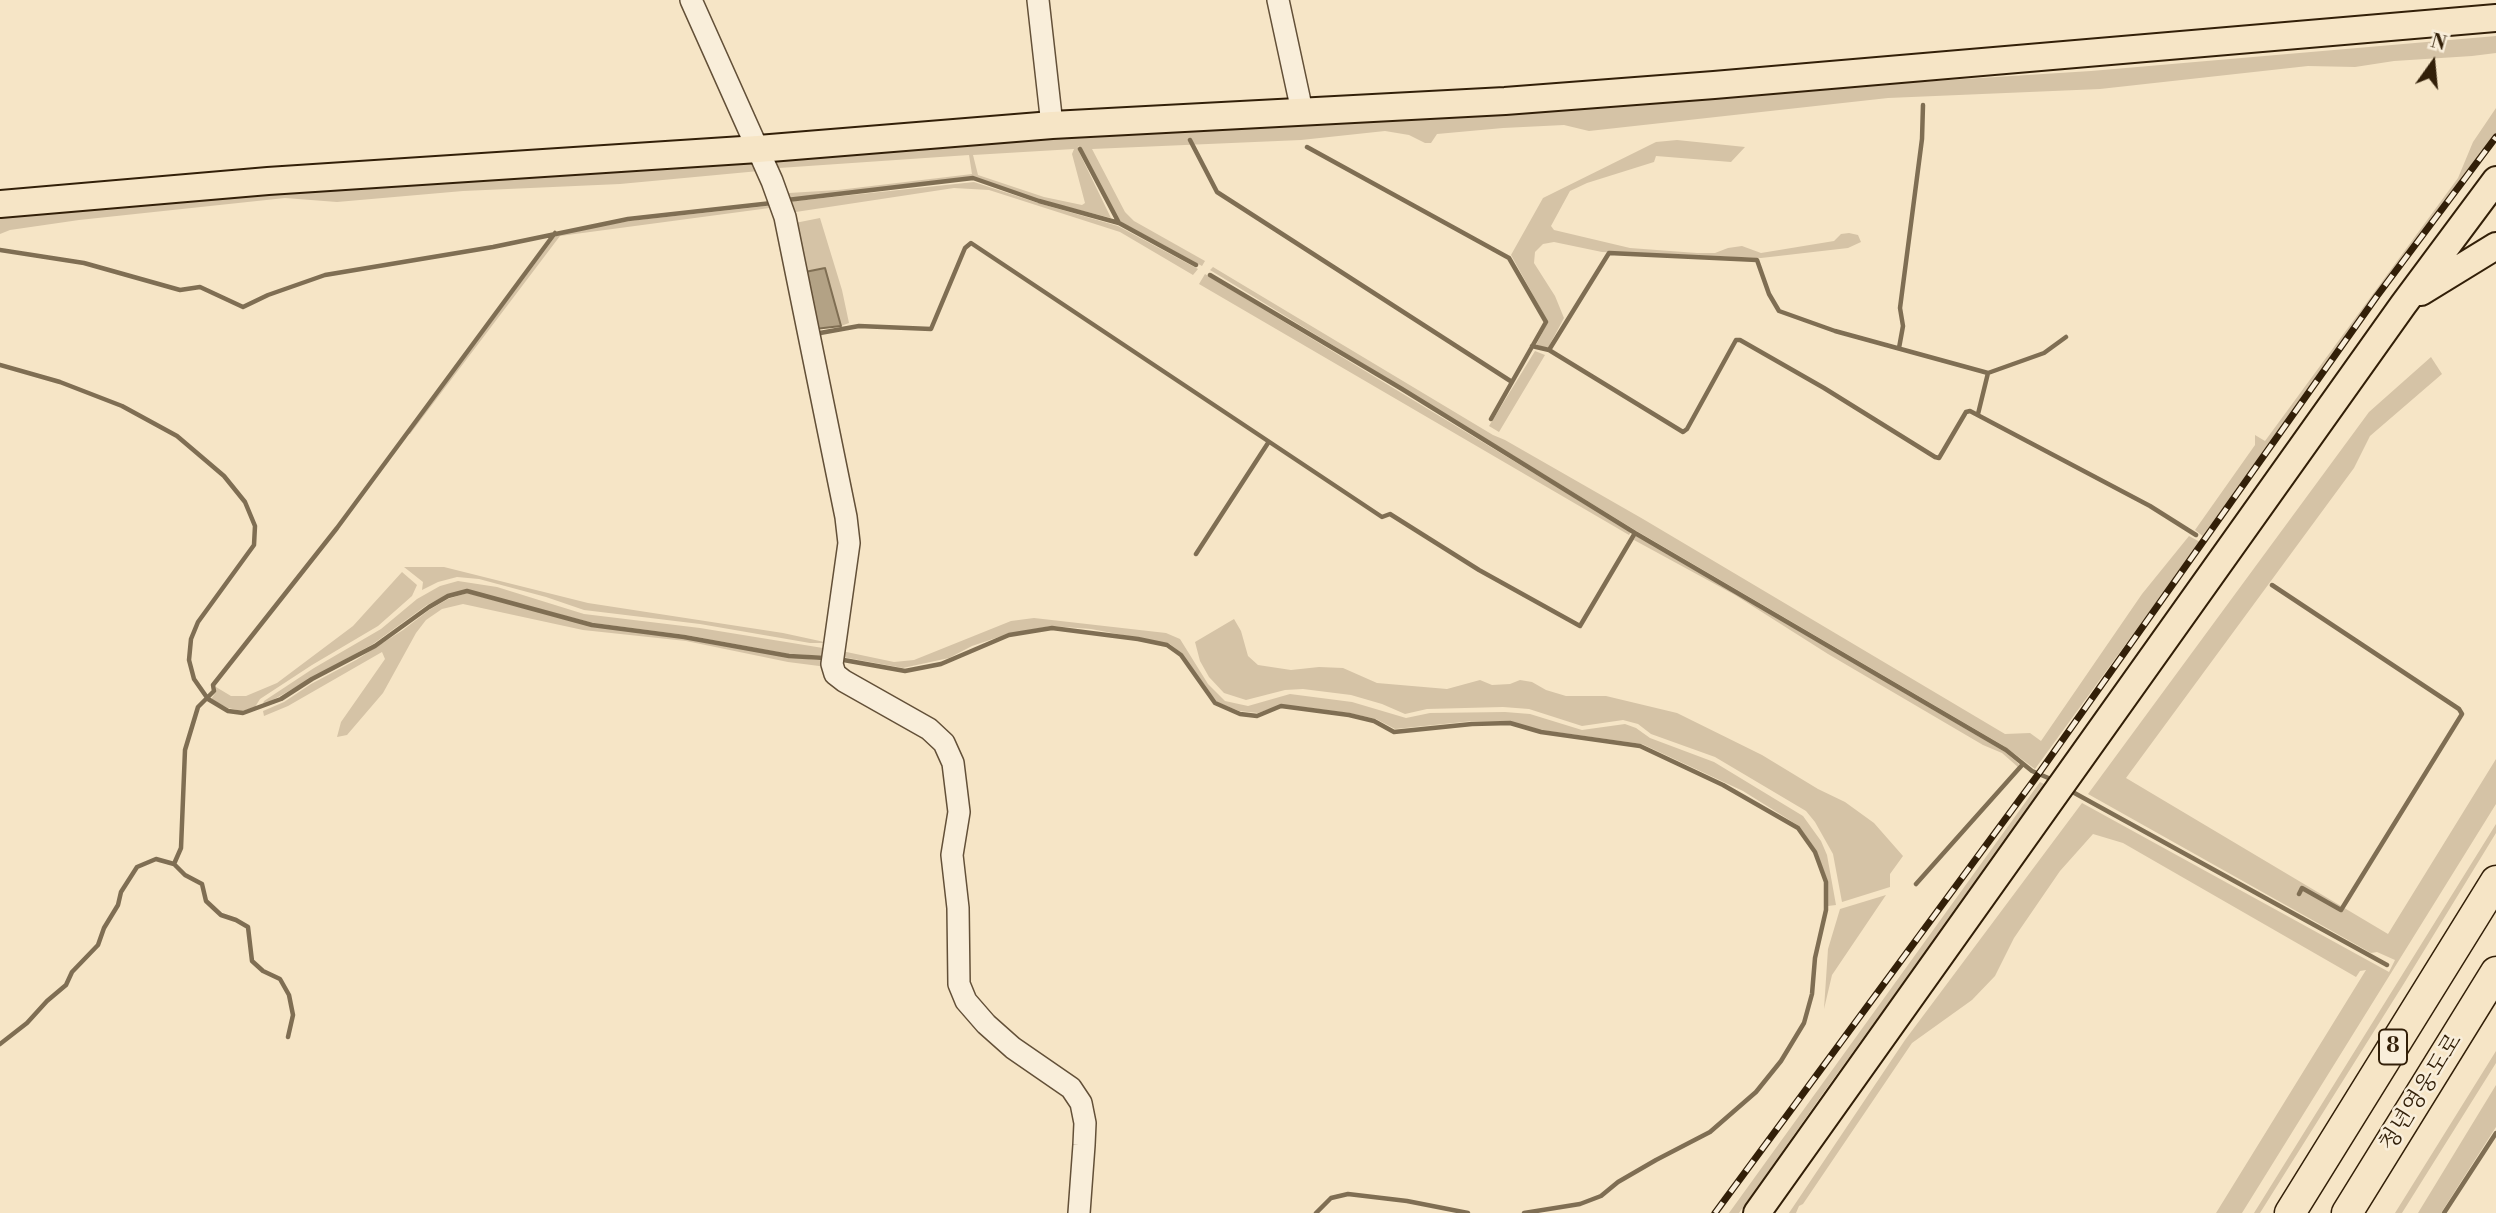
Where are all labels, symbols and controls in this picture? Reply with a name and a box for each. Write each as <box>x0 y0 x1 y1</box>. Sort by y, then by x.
north arrow <box>2398 28 2468 98</box>
text: N <box>2428 29 2449 56</box>
street label: 청년영웅도로 <box>2375 1029 2469 1157</box>
road number: 8 <box>2379 1030 2407 1064</box>

